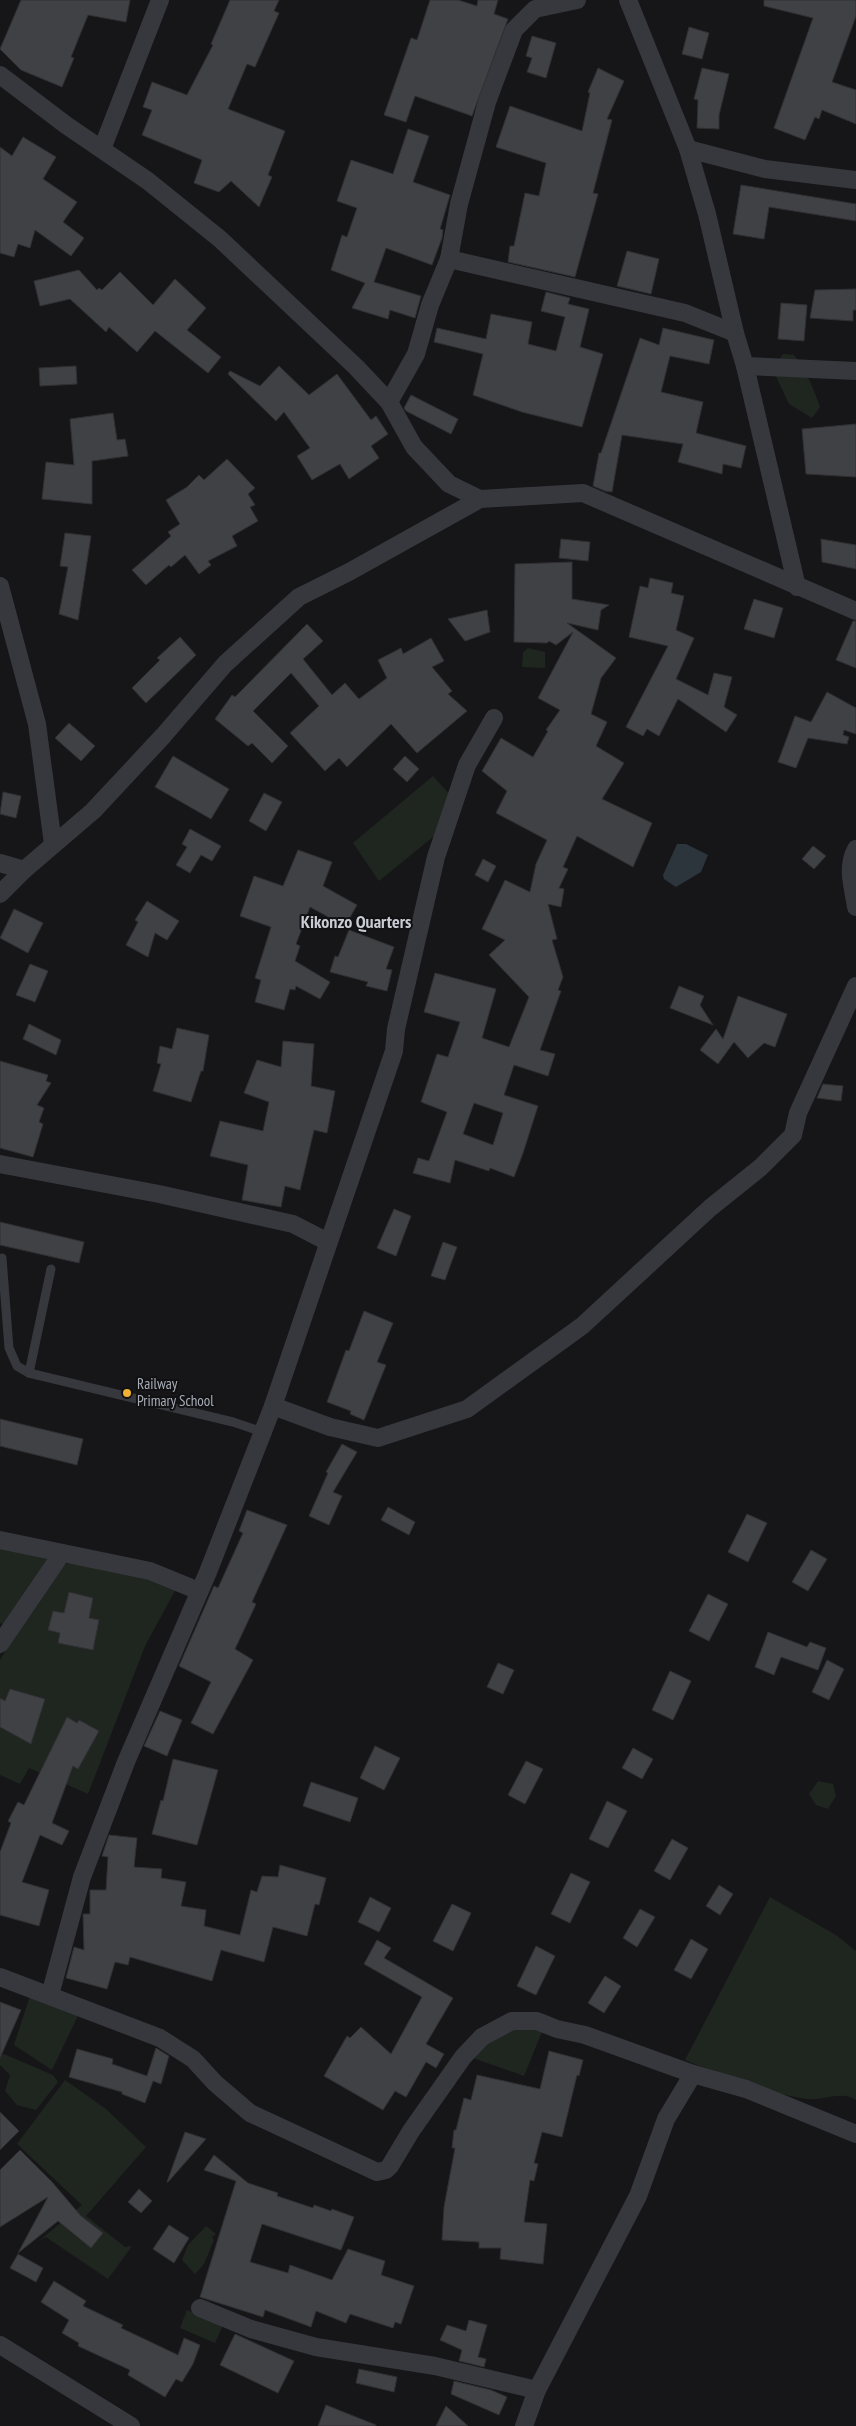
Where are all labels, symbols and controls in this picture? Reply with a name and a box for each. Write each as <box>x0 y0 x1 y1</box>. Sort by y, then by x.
district label: Kikonzo Quarters <box>301 910 411 933</box>
place label: Railway Primary School <box>137 1374 214 1410</box>
marker: Railway Primary School <box>121 1387 133 1399</box>

